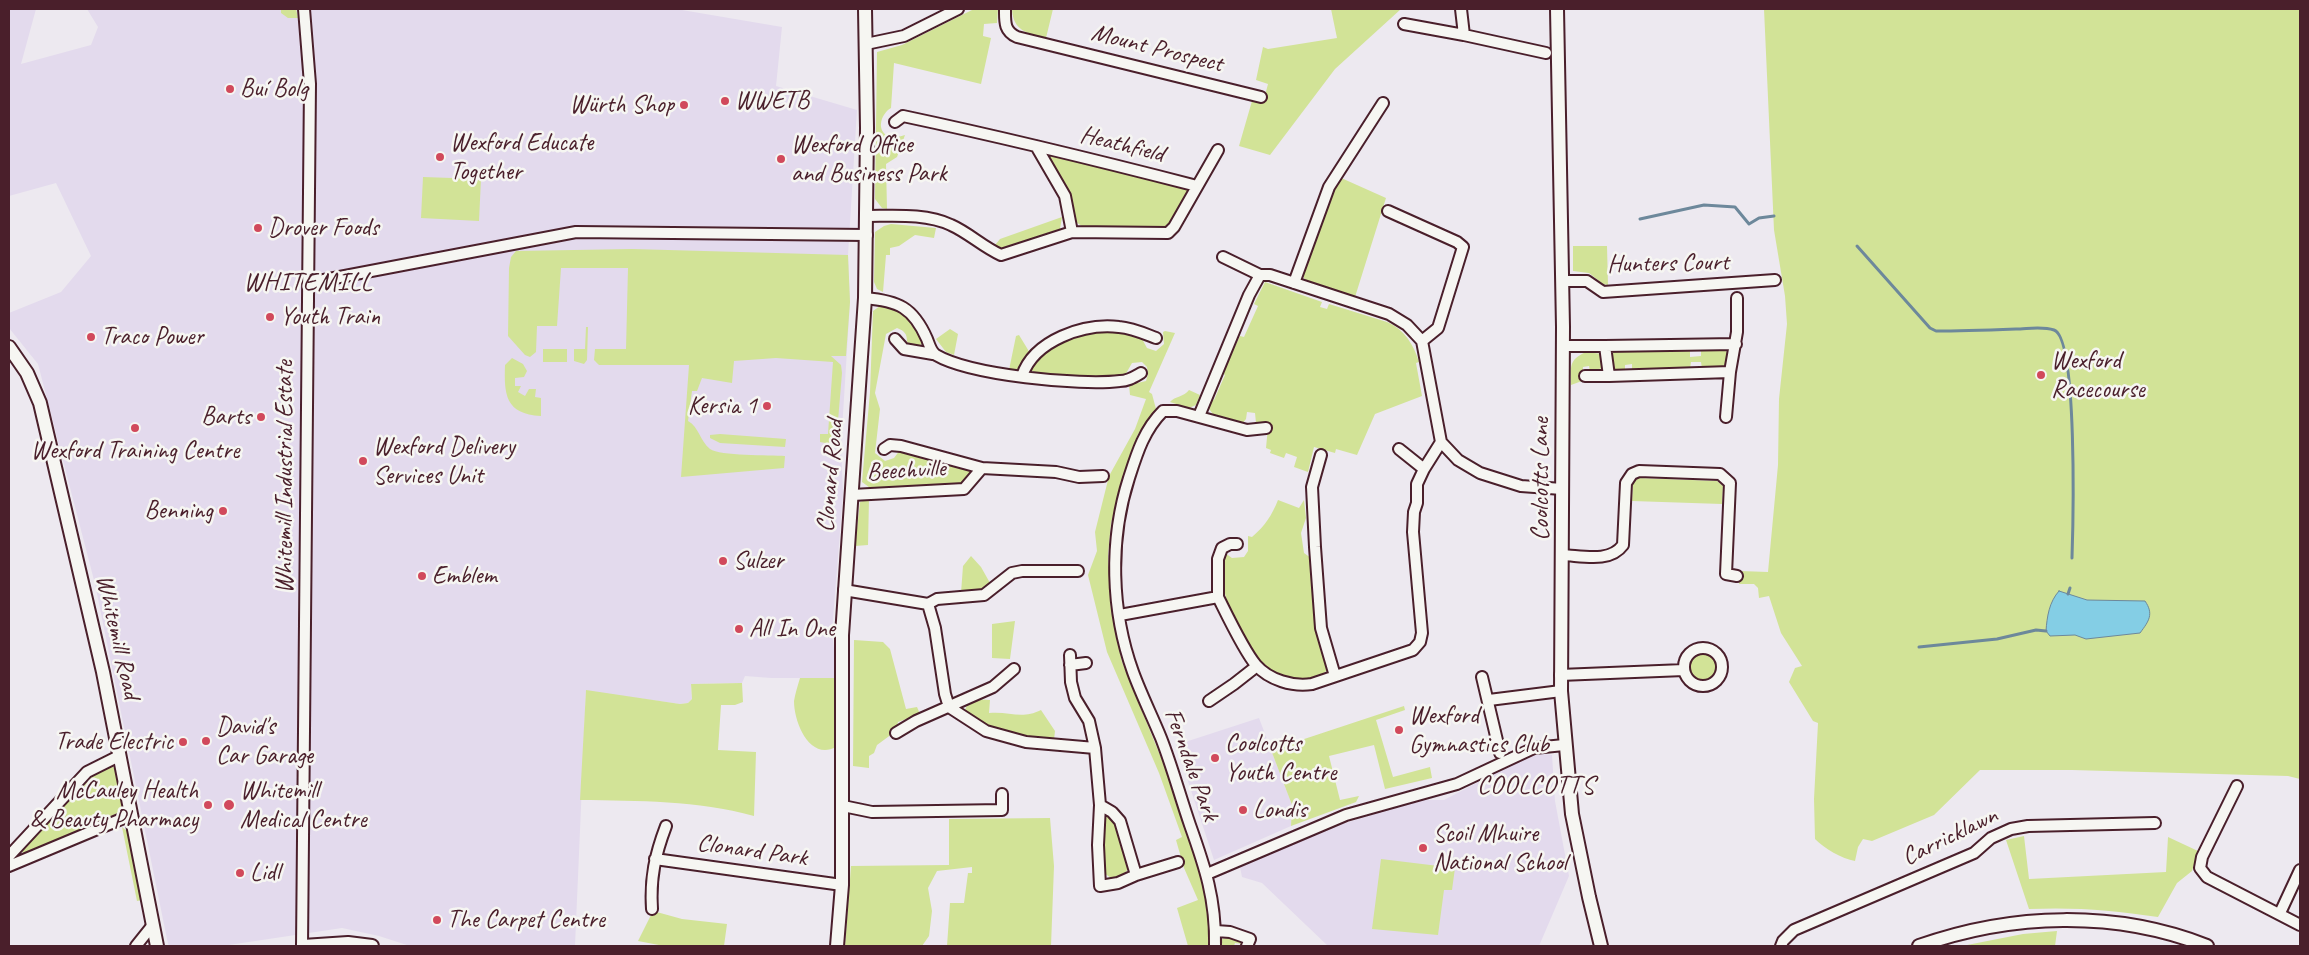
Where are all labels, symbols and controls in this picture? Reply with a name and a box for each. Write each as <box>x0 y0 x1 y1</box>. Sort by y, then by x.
street label: Mount Prospect <box>1088 18 1226 80</box>
place label: Buí Bolg <box>240 74 308 104</box>
marker: Buí Bolg <box>224 83 236 95</box>
place label: WWETB <box>735 86 809 116</box>
place label: Würth Shop <box>570 90 674 120</box>
marker: WWETB <box>719 95 731 107</box>
marker: Würth Shop <box>678 99 690 111</box>
street label: Heathfield <box>1077 120 1167 170</box>
place label: Wexford Educate Together <box>450 128 593 187</box>
place label: Wexford Office and Business Park <box>791 130 947 189</box>
marker: Wexford Educate Together <box>434 151 446 163</box>
marker: Wexford Office and Business Park <box>775 153 787 165</box>
place label: Drover Foods <box>268 213 379 243</box>
marker: Drover Foods <box>252 222 264 234</box>
street label: Hunters Court <box>1607 248 1729 280</box>
district label: WHITEMILL <box>243 267 373 299</box>
place label: Youth Train <box>280 302 380 332</box>
marker: Youth Train <box>264 311 276 323</box>
place label: Traco Power <box>101 322 203 352</box>
marker: Traco Power <box>85 331 97 343</box>
place label: Wexford Racecourse <box>2051 346 2145 405</box>
street label: Whitemill Industrial Estate <box>270 360 300 594</box>
marker: Wexford Racecourse <box>2035 369 2047 381</box>
place label: Kersia 1 <box>688 391 757 421</box>
marker: Kersia 1 <box>761 400 773 412</box>
place label: Barts <box>201 402 251 432</box>
marker: Barts <box>255 411 267 423</box>
street label: Coolcotts Lane <box>1526 417 1556 541</box>
street label: Clonard Road <box>811 418 851 534</box>
marker: Wexford Training Centre <box>129 422 141 434</box>
place label: Wexford Delivery Services Unit <box>373 432 515 491</box>
place label: Wexford Training Centre <box>31 436 239 466</box>
street label: Beechville <box>866 454 946 488</box>
marker: Wexford Delivery Services Unit <box>357 455 369 467</box>
place label: Benning <box>145 496 213 526</box>
marker: Benning <box>217 505 229 517</box>
place label: Sulzer <box>733 546 783 576</box>
marker: Sulzer <box>717 555 729 567</box>
place label: Emblem <box>432 561 496 591</box>
marker: Emblem <box>416 570 428 582</box>
street label: Whitemill Road <box>88 572 146 702</box>
place label: All In One <box>749 614 835 644</box>
marker: All In One <box>733 623 745 635</box>
place label: Wexford Gymnastics Club <box>1409 701 1549 760</box>
street label: Ferndale Park <box>1157 705 1225 825</box>
place label: David's Car Garage <box>216 712 313 771</box>
marker: Wexford Gymnastics Club <box>1393 724 1405 736</box>
place label: Trade Electric <box>55 727 173 757</box>
place label: Coolcotts Youth Centre <box>1225 729 1336 788</box>
marker: David's Car Garage <box>200 735 212 747</box>
marker: Trade Electric <box>177 736 189 748</box>
marker: Coolcotts Youth Centre <box>1209 752 1221 764</box>
district label: COOLCOTTS <box>1476 770 1596 802</box>
place label: McCauley Health & Beauty Pharmacy <box>30 776 198 835</box>
place label: Whitemill Medical Centre <box>240 776 366 835</box>
place label: Londis <box>1253 795 1307 825</box>
marker: Whitemill Medical Centre <box>222 798 236 812</box>
marker: McCauley Health & Beauty Pharmacy <box>202 799 214 811</box>
street label: Carricklawn <box>1897 801 2003 873</box>
marker: Londis <box>1237 804 1249 816</box>
place label: Scoil Mhuire National School <box>1433 819 1567 878</box>
street label: Clonard Park <box>695 828 809 874</box>
marker: Scoil Mhuire National School <box>1417 842 1429 854</box>
place label: Lidl <box>250 858 280 888</box>
marker: Lidl <box>234 867 246 879</box>
place label: The Carpet Centre <box>447 905 605 935</box>
marker: The Carpet Centre <box>431 914 443 926</box>

